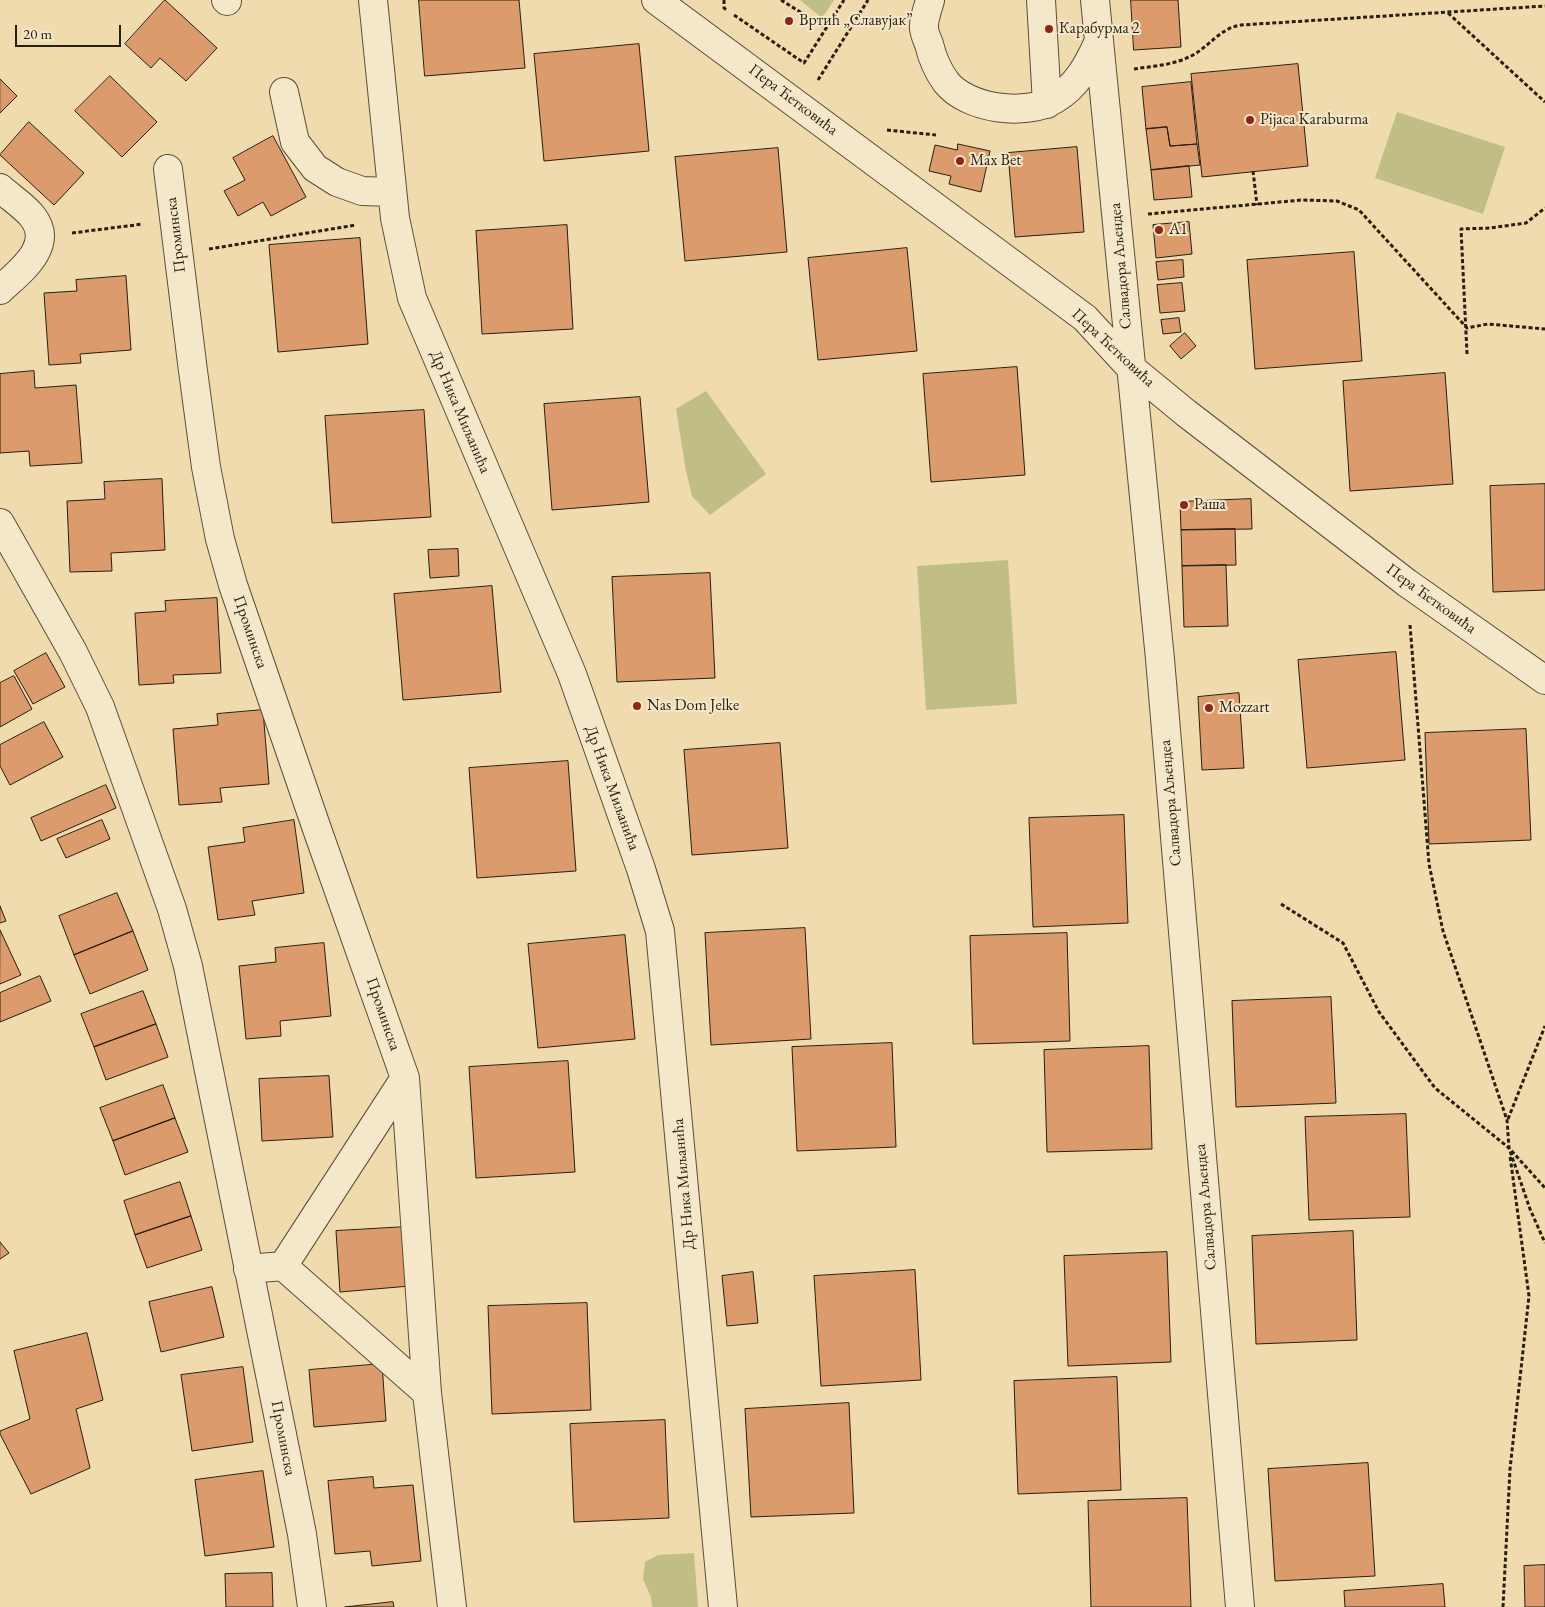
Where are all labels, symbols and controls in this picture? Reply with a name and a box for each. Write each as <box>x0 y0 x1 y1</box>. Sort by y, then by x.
place label: Вртић „Славујак” <box>799 11 913 31</box>
scale bar <box>18 15 124 47</box>
marker: Вртић „Славујак” <box>783 15 795 27</box>
place label: Карабурма 2 <box>1059 19 1140 39</box>
marker: Карабурма 2 <box>1043 23 1055 35</box>
text: 20 m <box>23 24 52 43</box>
street label: Пера Ћетковића <box>745 60 841 140</box>
place label: Pijaca Karaburma <box>1260 110 1368 130</box>
marker: Pijaca Karaburma <box>1244 114 1256 126</box>
place label: Max Bet <box>970 151 1021 171</box>
marker: Max Bet <box>954 155 966 167</box>
street label: Проминска <box>162 196 190 274</box>
street label: Салвадора Аљендеа <box>1106 202 1136 330</box>
place label: A1 <box>1169 220 1188 240</box>
marker: A1 <box>1153 224 1165 236</box>
street label: Пера Ћетковића <box>1067 305 1159 391</box>
street label: Др Ника Миљанића <box>425 348 495 476</box>
place label: Раша <box>1194 495 1226 515</box>
marker: Раша <box>1178 499 1190 511</box>
street label: Пера Ћетковића <box>1382 560 1480 638</box>
street label: Проминска <box>229 593 271 671</box>
place label: Nas Dom Jelke <box>647 696 739 716</box>
place label: Mozzart <box>1219 698 1270 718</box>
marker: Nas Dom Jelke <box>631 700 643 712</box>
marker: Mozzart <box>1203 702 1215 714</box>
street label: Др Ника Миљанића <box>580 723 644 853</box>
street label: Салвадора Аљендеа <box>1156 739 1186 867</box>
street label: Проминска <box>362 975 404 1053</box>
street label: Др Ника Миљанића <box>669 1118 699 1250</box>
street label: Салвадора Аљендеа <box>1191 1143 1221 1271</box>
street label: Проминска <box>266 1399 300 1477</box>

